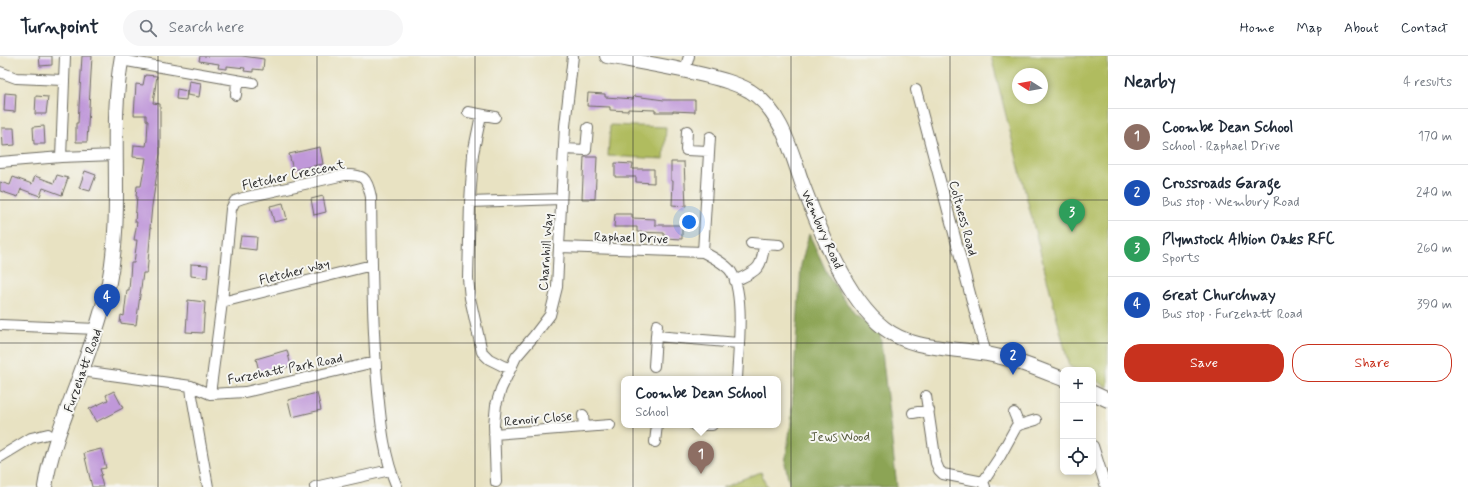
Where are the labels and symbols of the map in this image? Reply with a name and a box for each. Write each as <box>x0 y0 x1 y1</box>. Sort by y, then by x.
north arrow <box>1012 68 1048 104</box>
street label: Fletcher Crescent <box>240 156 347 195</box>
street label: Coltness Road <box>944 179 981 258</box>
street label: Wembury Road <box>797 188 847 272</box>
pin: 3 <box>1059 199 1085 232</box>
your location <box>679 212 699 232</box>
street label: Charnhill Way <box>535 213 558 291</box>
street label: Raphael Drive <box>593 229 669 248</box>
street label: Fletcher Way <box>257 255 332 289</box>
pin: 4 <box>94 284 120 317</box>
street label: Furzehatt Road <box>60 326 106 415</box>
pin: 2 <box>1000 342 1026 375</box>
street label: Furzehatt Park Road <box>226 350 344 389</box>
street label: Renoir Close <box>504 408 573 431</box>
park label: Jews Wood <box>810 429 870 446</box>
pin: 1 <box>688 441 714 474</box>

